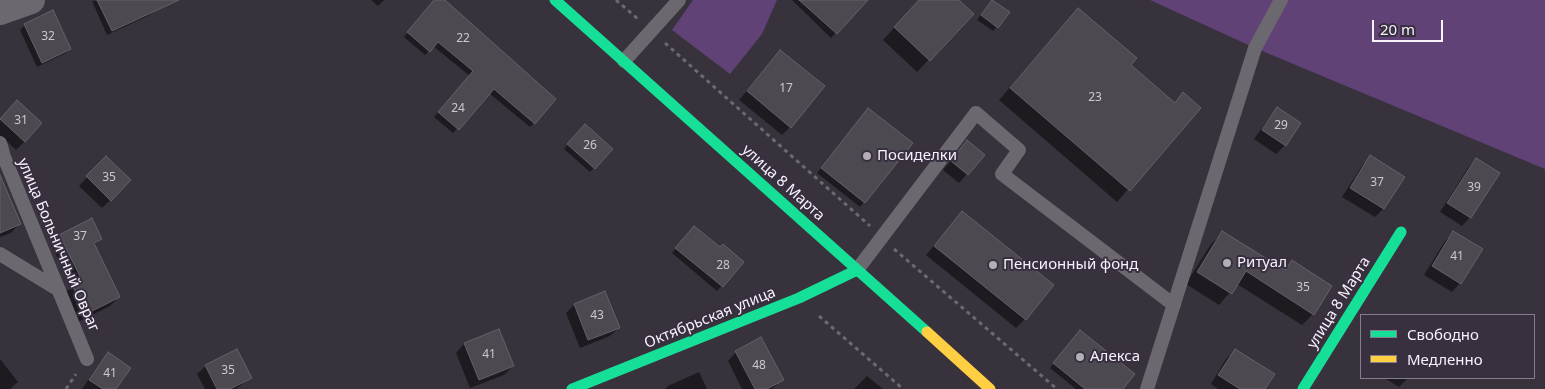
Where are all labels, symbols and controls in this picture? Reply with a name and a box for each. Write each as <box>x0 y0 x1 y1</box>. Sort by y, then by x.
scale bar <box>1375 10 1446 42</box>
text: 20 m <box>1380 19 1415 39</box>
house number: 32 <box>41 30 55 44</box>
house number: 22 <box>456 32 470 46</box>
house number: 17 <box>779 82 793 96</box>
house number: 23 <box>1088 91 1102 105</box>
house number: 24 <box>451 102 465 116</box>
house number: 31 <box>14 114 28 128</box>
house number: 29 <box>1274 119 1288 133</box>
house number: 26 <box>583 139 597 153</box>
street label: улица 8 Марта <box>738 141 828 225</box>
place label: Посиделки <box>877 147 957 165</box>
marker: Посиделки <box>861 150 873 162</box>
street label: улица Больничный Овраг <box>13 156 103 334</box>
house number: 35 <box>102 171 116 185</box>
house number: 37 <box>1370 176 1384 190</box>
house number: 39 <box>1467 181 1481 195</box>
house number: 37 <box>73 230 87 244</box>
house number: 41 <box>1450 250 1464 264</box>
place label: Ритуал <box>1237 254 1287 272</box>
street label: улица 8 Марта <box>1304 254 1374 352</box>
place label: Пенсионный фонд <box>1003 256 1138 274</box>
marker: Ритуал <box>1221 257 1233 269</box>
house number: 28 <box>716 259 730 273</box>
marker: Пенсионный фонд <box>987 259 999 271</box>
house number: 35 <box>1296 281 1310 295</box>
street label: Октябрьская улица <box>642 283 778 353</box>
house number: 43 <box>590 309 604 323</box>
legend <box>1360 314 1535 379</box>
text: Свободно <box>1407 324 1479 344</box>
house number: 41 <box>482 348 496 362</box>
place label: Алекса <box>1090 348 1140 366</box>
text: Медленно <box>1407 349 1483 369</box>
marker: Алекса <box>1074 351 1086 363</box>
house number: 48 <box>752 359 766 373</box>
house number: 35 <box>221 364 235 378</box>
house number: 41 <box>103 367 117 381</box>

